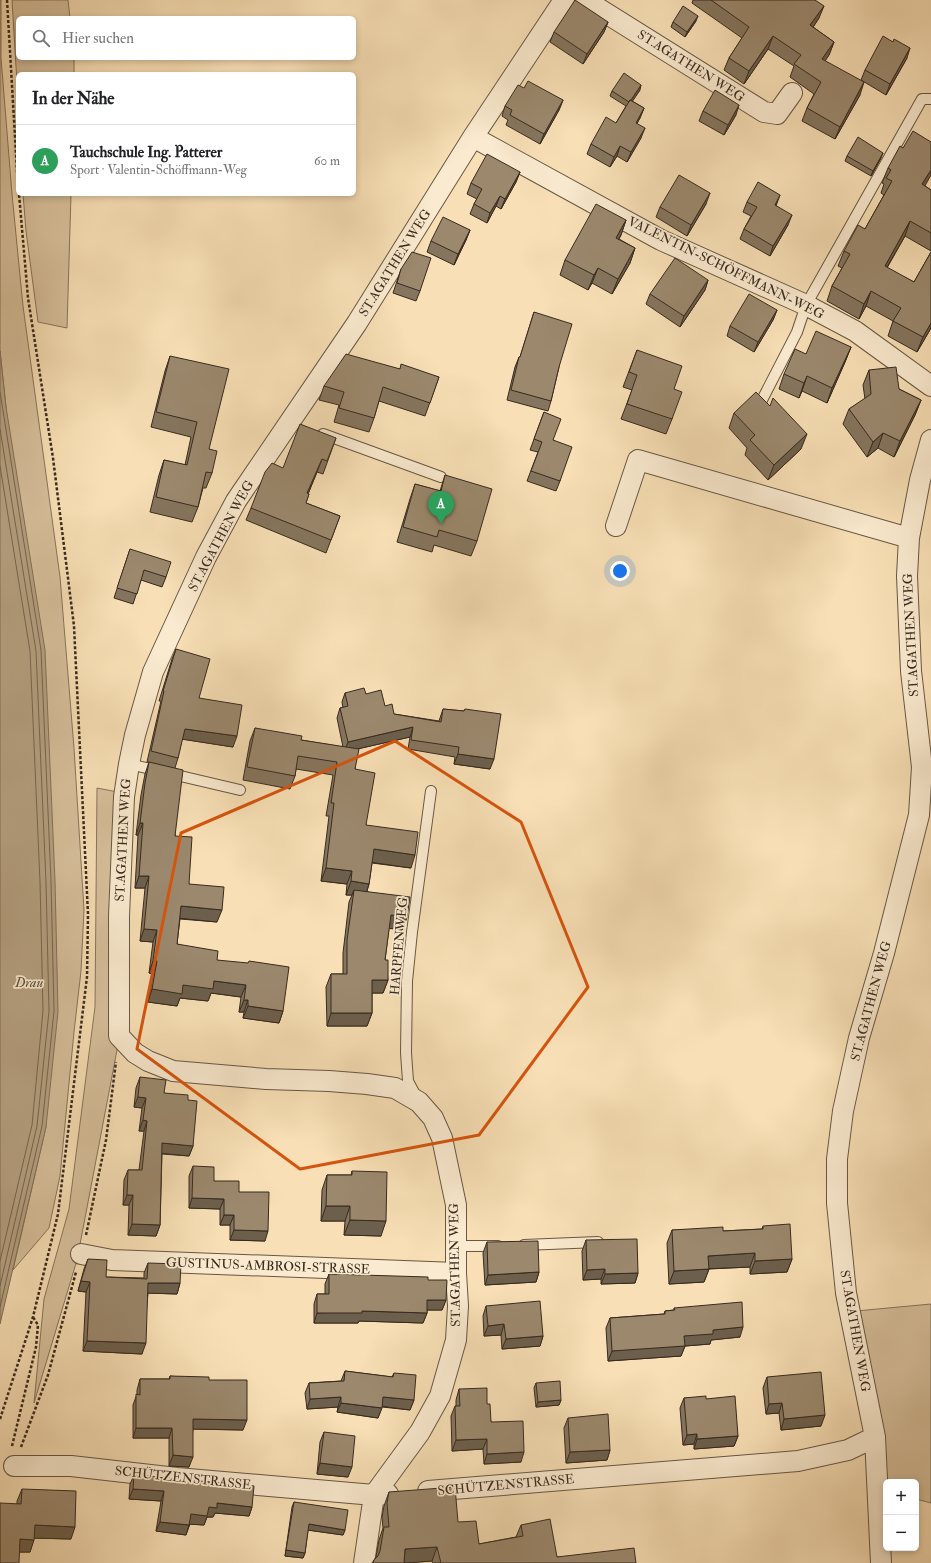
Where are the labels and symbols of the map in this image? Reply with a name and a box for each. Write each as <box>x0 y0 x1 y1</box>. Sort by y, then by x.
street label: ST.AGATHEN WEG <box>634 26 748 106</box>
street label: ST.AGATHEN WEG <box>355 206 435 320</box>
street label: VALENTIN-SCHÖFFMANN-WEG <box>625 213 827 323</box>
street label: ST.AGATHEN WEG <box>185 478 257 594</box>
pin: A <box>428 491 454 524</box>
your location <box>610 561 630 581</box>
street label: ST.AGATHEN WEG <box>900 573 922 697</box>
street label: ST.AGATHEN WEG <box>112 778 134 902</box>
street label: HARPFENWEG <box>387 896 411 996</box>
street label: ST.AGATHEN WEG <box>847 939 895 1063</box>
water label: Drau <box>14 974 43 991</box>
street label: ST.AGATHEN WEG <box>446 1203 464 1327</box>
street label: GUSTINUS-AMBROSI-STRASSE <box>166 1254 370 1278</box>
street label: ST.AGATHEN WEG <box>836 1269 874 1393</box>
street label: SCHÜTZENSTRASSE <box>114 1463 252 1493</box>
street label: SCHÜTZENSTRASSE <box>437 1471 575 1499</box>

